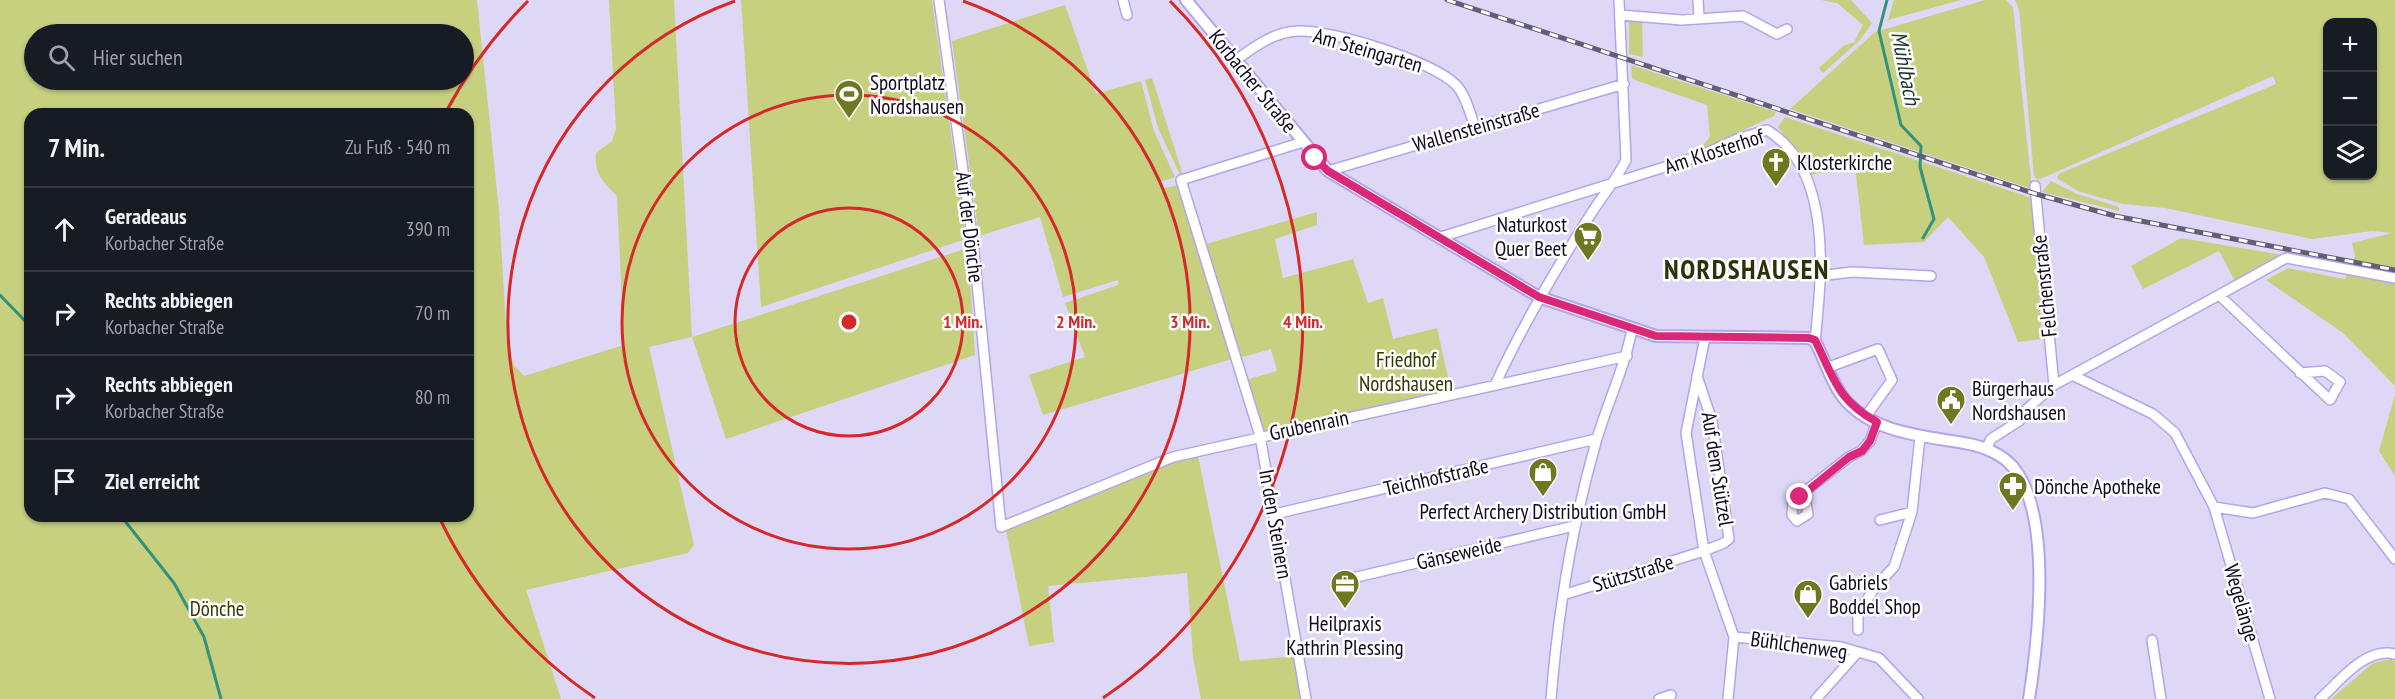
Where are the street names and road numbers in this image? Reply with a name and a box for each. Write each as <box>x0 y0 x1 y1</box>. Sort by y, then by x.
street label: Am Steingarten <box>1310 22 1426 78</box>
street label: Korbacher Straße <box>1203 24 1303 138</box>
street label: Wallensteinstraße <box>1410 96 1542 158</box>
street label: Am Klosterhof <box>1661 122 1768 180</box>
street label: Auf der Dönche <box>950 170 990 284</box>
street label: Felchenstraße <box>2025 233 2063 339</box>
street label: Grubenrain <box>1267 403 1351 447</box>
street label: Auf dem Stützel <box>1696 410 1740 528</box>
street label: Teichhofstraße <box>1381 452 1491 502</box>
street label: In den Steinern <box>1253 467 1299 581</box>
street label: Gänseweide <box>1414 530 1504 576</box>
street label: Stützstraße <box>1589 548 1677 598</box>
street label: Wegelänge <box>2218 561 2266 645</box>
street label: Bühlchenweg <box>1749 625 1849 665</box>

